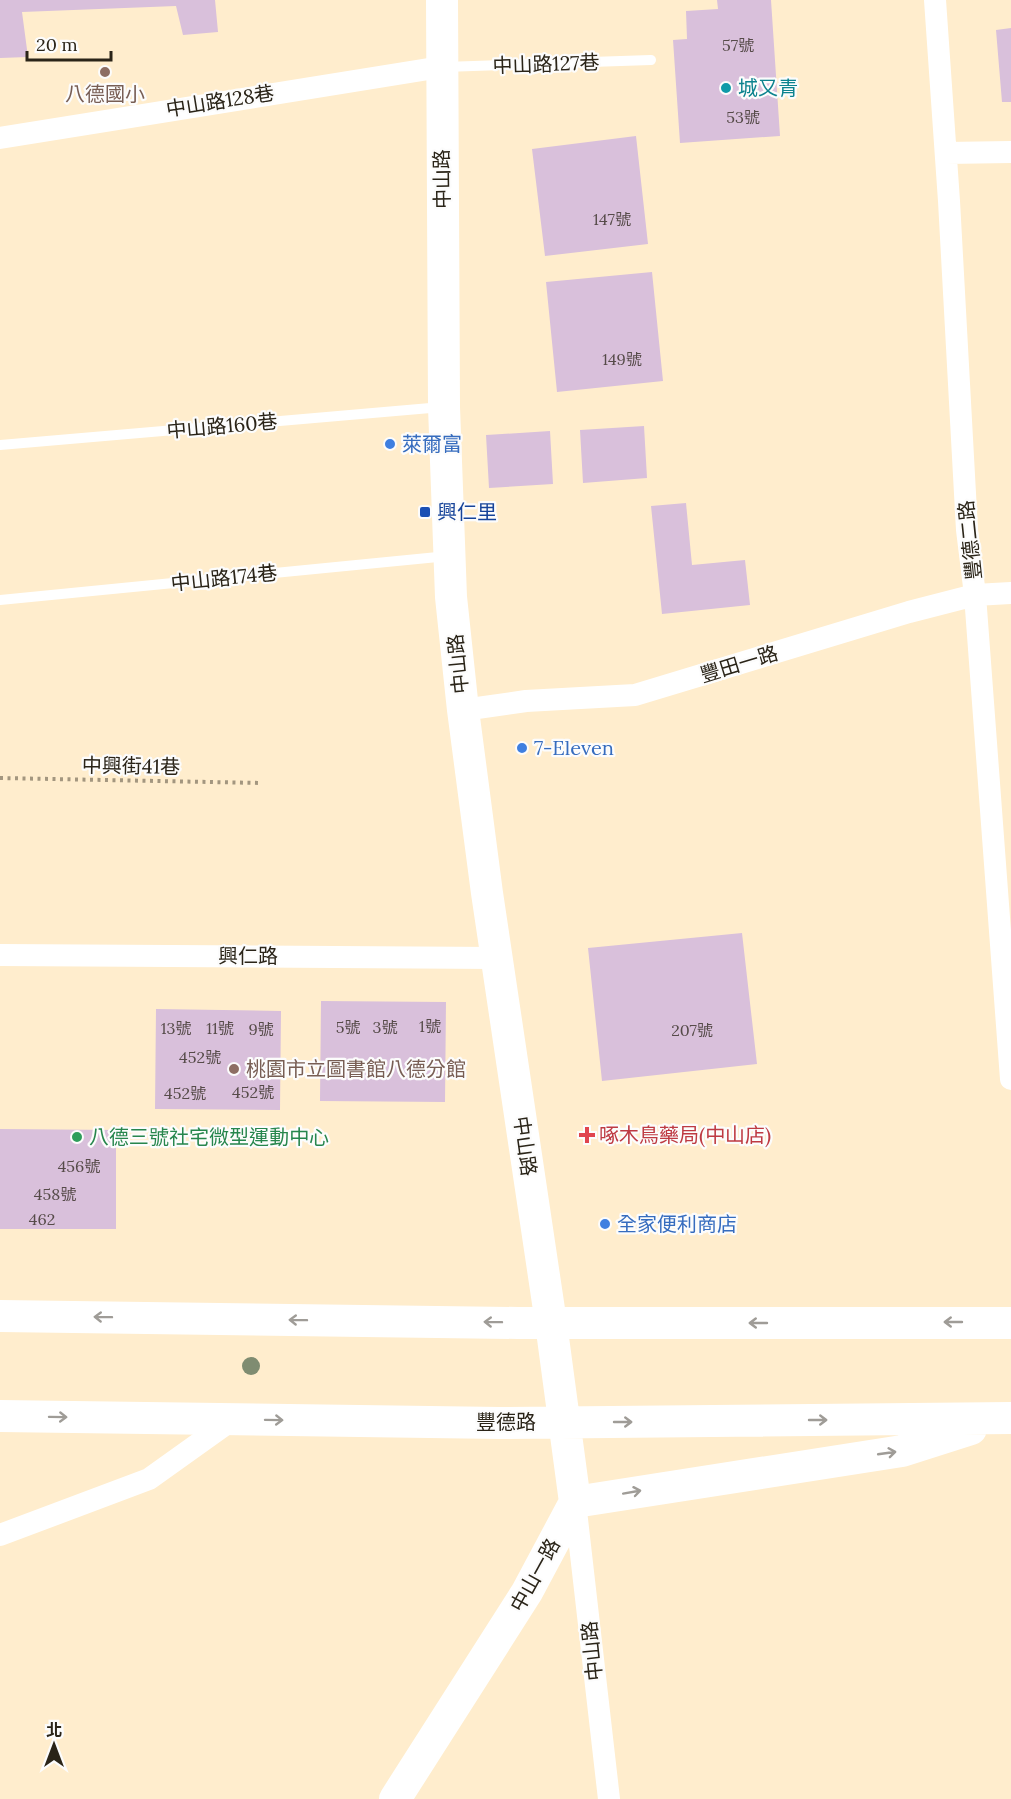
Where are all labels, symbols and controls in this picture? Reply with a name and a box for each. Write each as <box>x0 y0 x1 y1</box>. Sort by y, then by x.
scale bar <box>27 24 111 62</box>
text: 20 m <box>36 33 78 56</box>
house number: 57號 <box>722 35 754 55</box>
street label: 中山路127巷 <box>492 49 600 78</box>
marker: 八德國小 <box>98 65 112 79</box>
place label: 城又青 <box>738 75 798 100</box>
street label: 中山路128巷 <box>164 80 276 121</box>
place label: 八德國小 <box>65 81 145 106</box>
marker: 城又青 <box>719 81 733 95</box>
house number: 53號 <box>726 107 760 127</box>
street label: 中山路 <box>428 149 455 209</box>
house number: 147號 <box>593 209 631 229</box>
house number: 149號 <box>602 349 642 369</box>
street label: 中山路160巷 <box>165 408 278 443</box>
place label: 萊爾富 <box>402 431 462 456</box>
marker: 萊爾富 <box>383 437 397 451</box>
place label: 興仁里 <box>437 499 497 524</box>
street label: 豐德二路 <box>953 499 986 581</box>
marker: 興仁里 <box>418 505 432 519</box>
street label: 中山路174巷 <box>169 559 278 596</box>
street label: 中山路 <box>442 633 473 695</box>
street label: 豐田一路 <box>697 640 781 687</box>
place label: 7-Eleven <box>534 735 614 760</box>
marker: 7-Eleven <box>515 741 529 755</box>
street label: 中興街41巷 <box>82 752 180 779</box>
street label: 興仁路 <box>218 943 278 968</box>
house number: 1號 <box>419 1016 441 1036</box>
house number: 5號 <box>336 1017 360 1037</box>
house number: 3號 <box>373 1017 397 1037</box>
house number: 13號 <box>161 1018 191 1038</box>
house number: 11號 <box>206 1018 234 1038</box>
house number: 9號 <box>248 1019 274 1039</box>
house number: 207號 <box>671 1020 713 1040</box>
house number: 452號 <box>179 1047 221 1067</box>
place label: 桃園市立圖書館八德分館 <box>246 1056 466 1081</box>
marker: 桃園市立圖書館八德分館 <box>227 1062 241 1076</box>
house number: 452號 <box>232 1082 274 1102</box>
house number: 452號 <box>164 1083 206 1103</box>
street label: 中山路 <box>509 1114 542 1177</box>
place label: 啄木鳥藥局(中山店) <box>599 1122 771 1148</box>
place label: 八德三號社宅微型運動中心 <box>89 1124 329 1149</box>
marker: 啄木鳥藥局(中山店) <box>580 1128 594 1142</box>
marker: 八德三號社宅微型運動中心 <box>70 1130 84 1144</box>
house number: 456號 <box>58 1156 100 1176</box>
house number: 458號 <box>34 1184 76 1204</box>
house number: 462 <box>29 1209 55 1229</box>
place label: 全家便利商店 <box>617 1211 737 1236</box>
marker: 全家便利商店 <box>598 1217 612 1231</box>
one-way arrow <box>93 1312 113 1323</box>
one-way arrow <box>288 1314 308 1326</box>
one-way arrow <box>943 1316 963 1328</box>
one-way arrow <box>483 1317 503 1328</box>
one-way arrow <box>748 1317 768 1329</box>
street label: 豐德路 <box>476 1409 536 1434</box>
one-way arrow <box>48 1411 68 1422</box>
one-way arrow <box>264 1414 284 1425</box>
one-way arrow <box>808 1414 828 1426</box>
one-way arrow <box>613 1416 633 1428</box>
one-way arrow <box>877 1448 897 1459</box>
one-way arrow <box>622 1486 641 1497</box>
street label: 中山一路 <box>504 1534 565 1616</box>
street label: 中山路 <box>576 1620 607 1682</box>
north arrow <box>24 1715 84 1775</box>
text: 北 <box>46 1720 62 1740</box>

